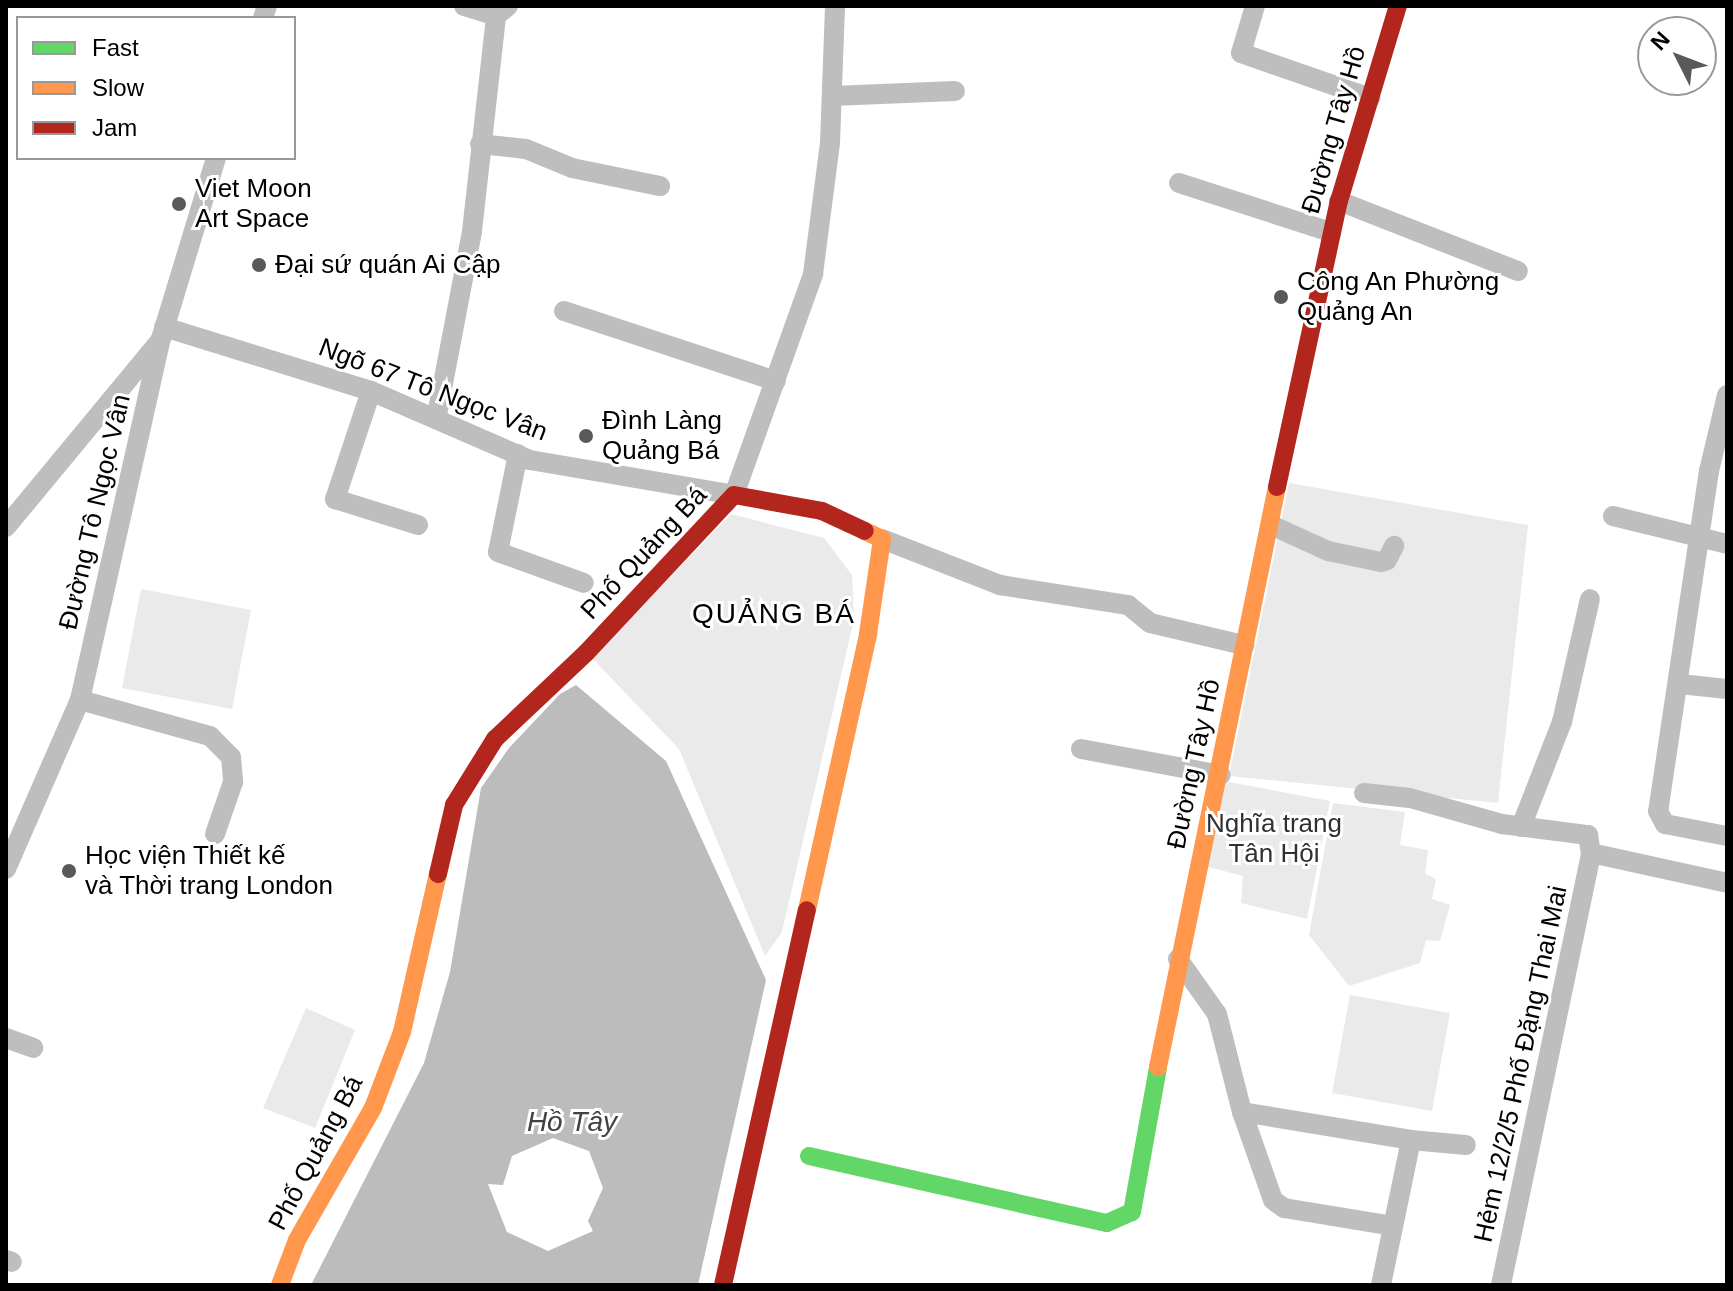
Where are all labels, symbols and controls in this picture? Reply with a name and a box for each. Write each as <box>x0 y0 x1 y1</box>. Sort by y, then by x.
legend <box>16 16 296 160</box>
north arrow <box>1637 16 1717 96</box>
text: N <box>1646 27 1675 55</box>
text: Fast <box>92 34 139 61</box>
street label: Đường Tây Hồ <box>1295 42 1373 218</box>
text: Slow <box>92 74 144 101</box>
text: Jam <box>92 114 137 141</box>
place label: Viet Moon Art Space <box>195 173 312 234</box>
marker: Viet Moon Art Space <box>170 195 188 213</box>
place label: Đại sứ quán Ai Cập <box>275 249 502 281</box>
marker: Đại sứ quán Ai Cập <box>250 256 268 274</box>
place label: Công An Phường Quảng An <box>1297 266 1501 328</box>
marker: Công An Phường Quảng An <box>1272 288 1290 306</box>
street label: Ngõ 67 Tô Ngọc Vân <box>314 332 552 448</box>
street label: Đường Tô Ngọc Vân <box>53 391 137 633</box>
place label: Đình Làng Quảng Bá <box>602 405 722 466</box>
marker: Đình Làng Quảng Bá <box>577 427 595 445</box>
street label: Phố Quảng Bá <box>574 480 714 626</box>
district label: QUẢNG BÁ <box>692 597 856 631</box>
street label: Đường Tây Hồ <box>1161 676 1227 852</box>
park label: Nghĩa trang Tân Hội <box>1206 808 1342 870</box>
place label: Học viện Thiết kế và Thời trang London <box>85 840 333 902</box>
marker: Học viện Thiết kế và Thời trang London <box>60 862 78 880</box>
street label: Hẻm 12/2/5 Phố Đặng Thai Mai <box>1468 883 1574 1245</box>
street label: Phố Quảng Bá <box>262 1070 370 1236</box>
water label: Hồ Tây <box>527 1105 617 1139</box>

